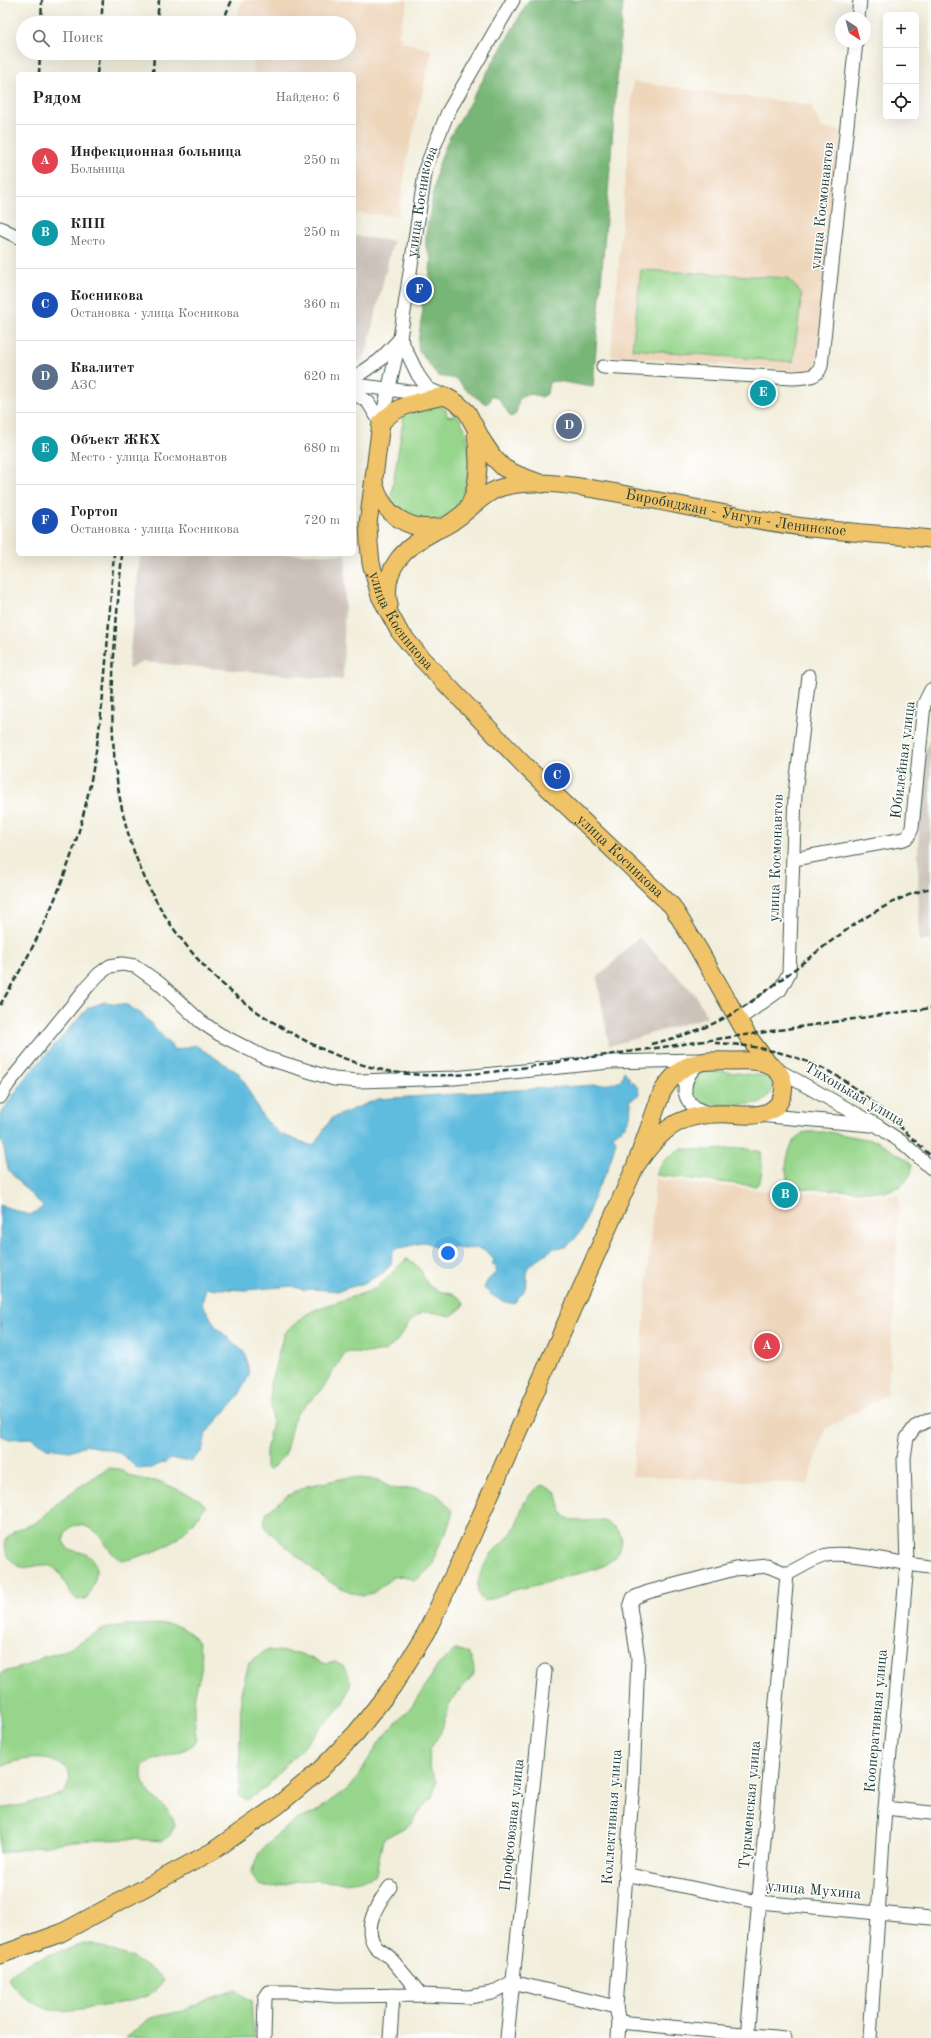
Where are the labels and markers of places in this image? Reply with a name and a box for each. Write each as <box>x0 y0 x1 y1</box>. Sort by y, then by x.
pin: F <box>406 275 432 305</box>
pin: E <box>750 378 776 408</box>
pin: D <box>556 411 582 441</box>
pin: C <box>544 761 570 791</box>
pin: B <box>772 1180 798 1210</box>
pin: A <box>754 1331 780 1361</box>

